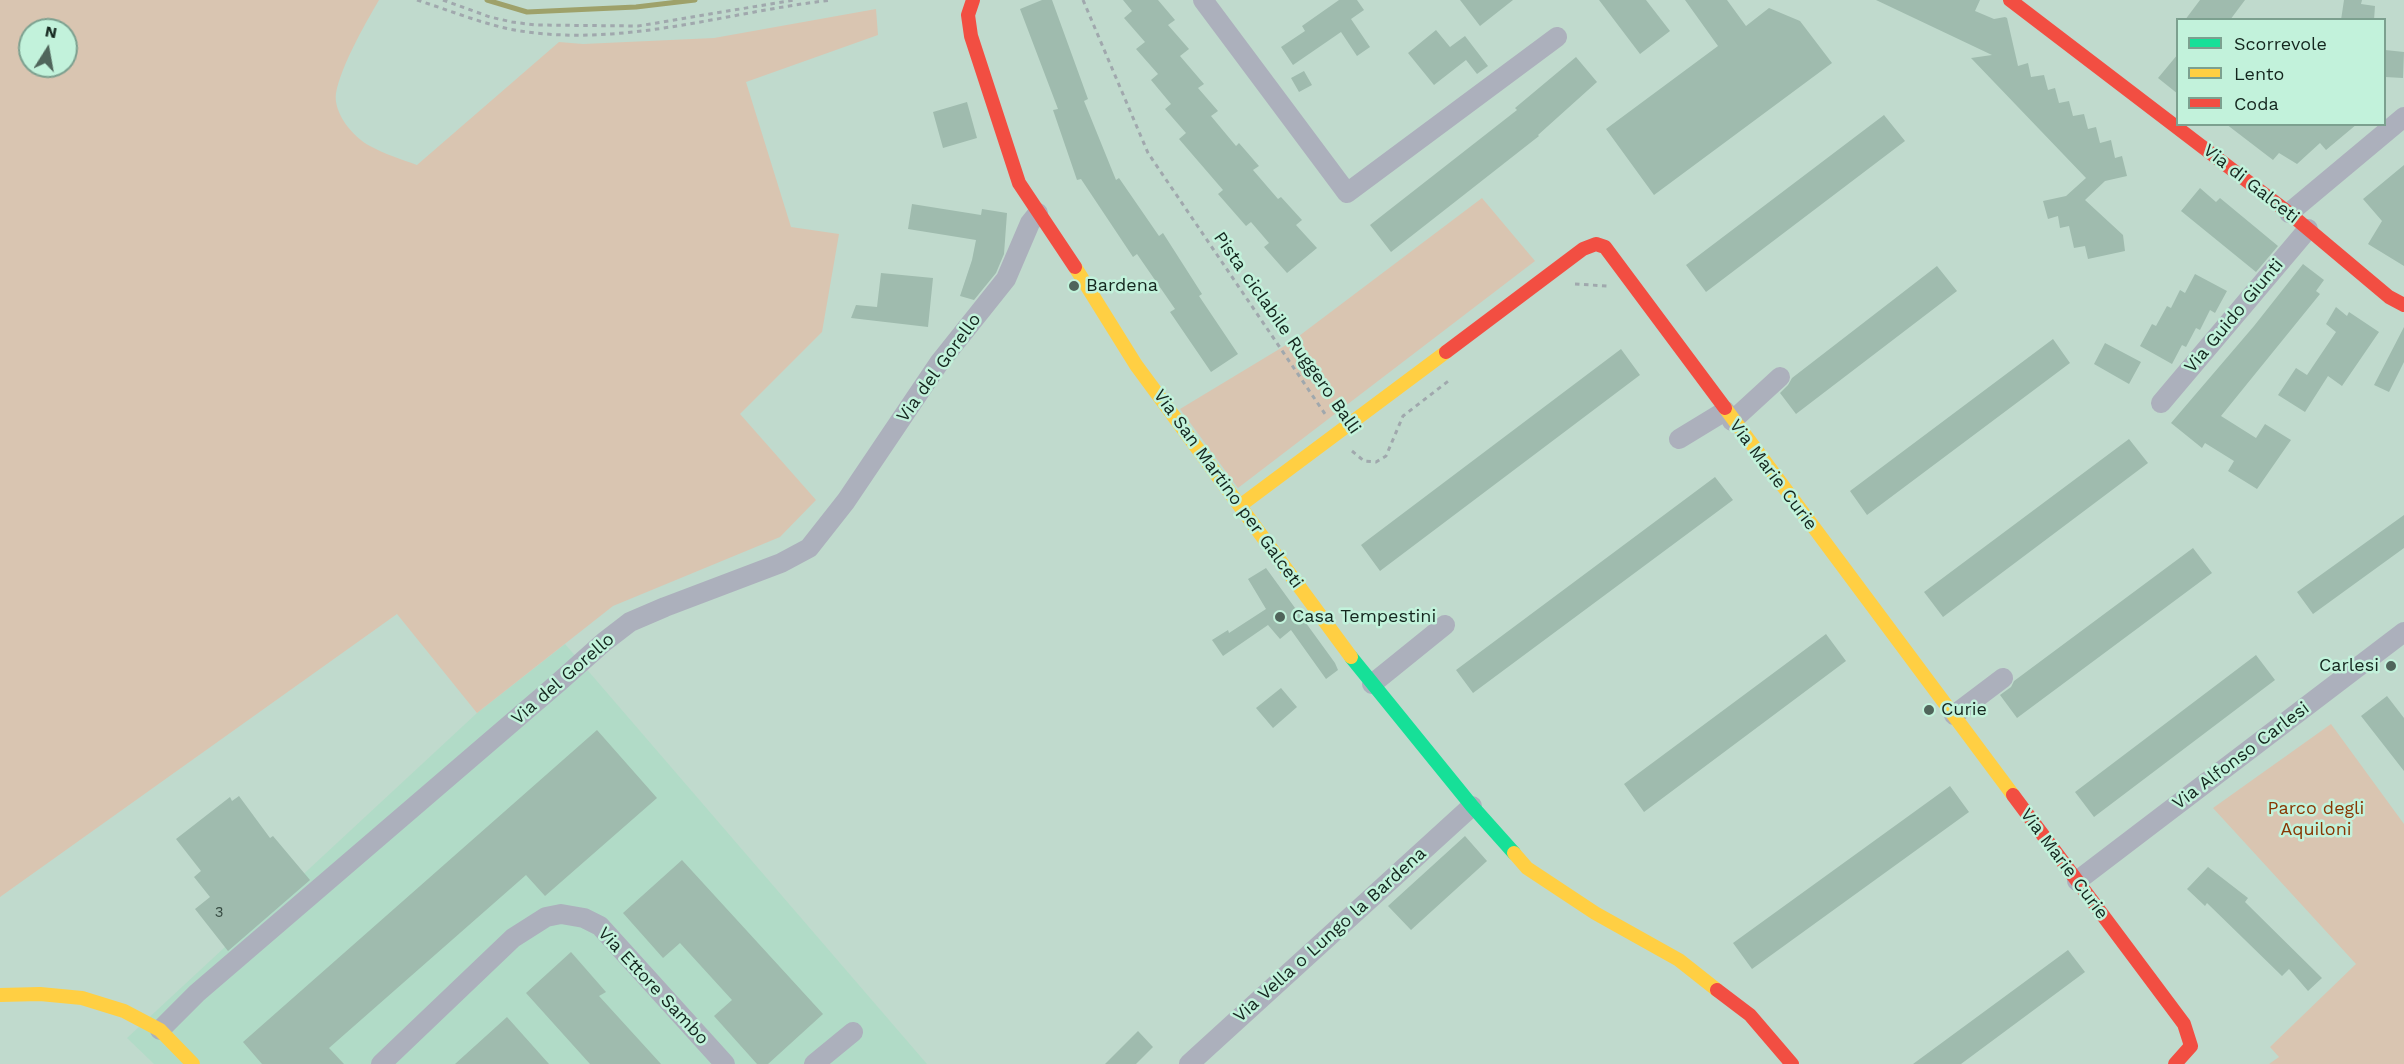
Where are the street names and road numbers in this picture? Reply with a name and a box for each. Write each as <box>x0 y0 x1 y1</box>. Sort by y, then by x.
street label: Via di Galceti <box>2199 140 2303 228</box>
street label: Pista ciclabile Ruggero Balli <box>1209 228 1365 438</box>
street label: Via Guido Giunti <box>2180 255 2288 377</box>
street label: Via del Gorello <box>892 309 986 427</box>
street label: Via San Martino per Galceti <box>1149 385 1307 593</box>
street label: Via Marie Curie <box>1724 415 1822 535</box>
street label: Via del Gorello <box>507 628 619 730</box>
street label: Via Alfonso Carlesi <box>2168 698 2314 814</box>
street label: Via Marie Curie <box>2015 804 2113 924</box>
street label: Via Vella o Lungo la Bardena <box>1229 843 1431 1027</box>
street label: Via Ettore Sambo <box>593 923 713 1049</box>

